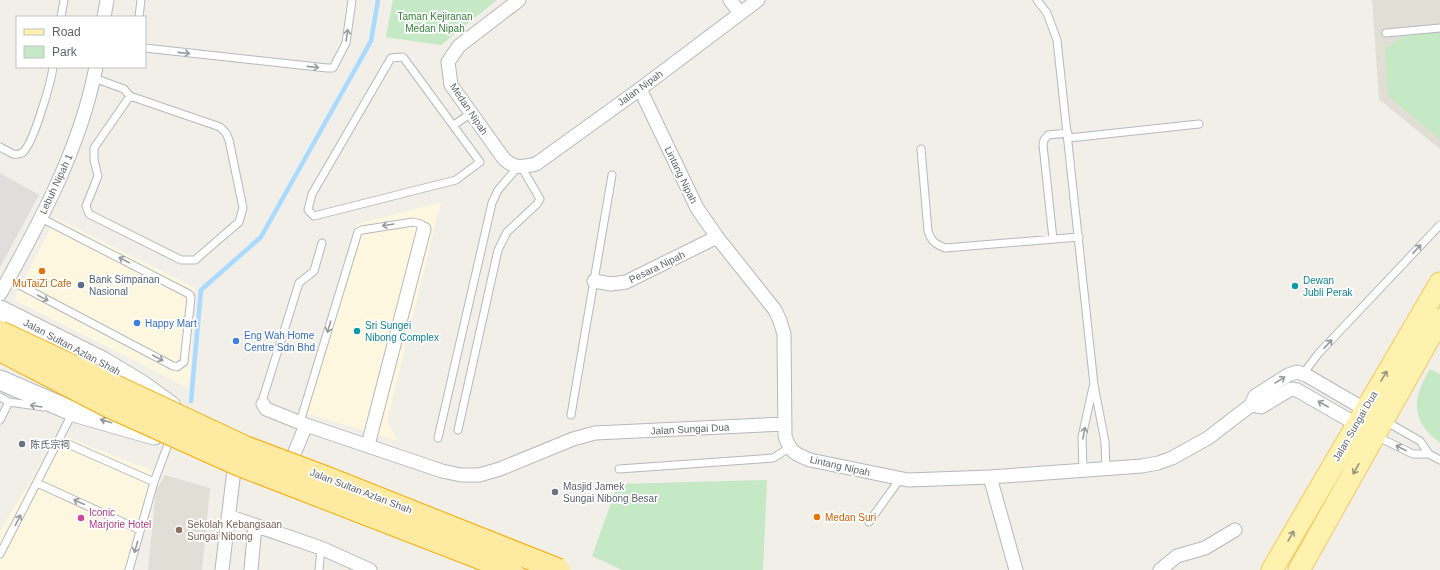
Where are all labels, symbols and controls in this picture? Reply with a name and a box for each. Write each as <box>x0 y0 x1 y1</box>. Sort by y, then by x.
park label: Taman Kejiranan Medan Nipah <box>397 11 473 34</box>
legend <box>16 16 146 68</box>
text: Road <box>52 25 81 39</box>
one-way arrow <box>343 29 351 42</box>
text: Park <box>52 45 78 59</box>
one-way arrow <box>177 49 190 56</box>
one-way arrow <box>306 63 319 71</box>
street label: Jalan Nipah <box>615 68 665 108</box>
street label: Medan Nipah <box>448 81 490 137</box>
street label: Lintang Nipah <box>663 145 699 205</box>
street label: Lebuh Nipah 1 <box>37 152 75 216</box>
one-way arrow <box>382 221 395 229</box>
one-way arrow <box>1412 244 1422 254</box>
street label: Pesara Nipah <box>627 249 687 285</box>
one-way arrow <box>119 256 131 263</box>
marker: MuTaiZi Cafe <box>37 266 47 276</box>
place label: Bank Simpanan Nasional <box>89 274 160 297</box>
place label: Dewan Jubli Perak <box>1303 275 1353 298</box>
place label: MuTaiZi Cafe <box>13 278 72 289</box>
marker: Bank Simpanan Nasional <box>76 280 86 290</box>
marker: Dewan Jubli Perak <box>1290 281 1300 291</box>
one-way arrow <box>36 294 48 302</box>
street label: Jalan Sultan Azlan Shah <box>22 317 122 377</box>
marker: Happy Mart <box>132 318 142 328</box>
place label: Happy Mart <box>145 318 197 329</box>
one-way arrow <box>325 320 332 333</box>
place label: Sri Sungei Nibong Complex <box>365 320 439 343</box>
marker: Sri Sungei Nibong Complex <box>352 326 362 336</box>
place label: Eng Wah Home Centre Sdn Bhd <box>244 330 315 353</box>
marker: Eng Wah Home Centre Sdn Bhd <box>231 336 241 346</box>
one-way arrow <box>1323 339 1333 349</box>
one-way arrow <box>151 355 163 363</box>
one-way arrow <box>1381 370 1389 382</box>
one-way arrow <box>1274 376 1286 384</box>
street label: Jalan Sungai Dua <box>1330 389 1380 463</box>
one-way arrow <box>1317 400 1329 408</box>
one-way arrow <box>30 402 43 410</box>
one-way arrow <box>100 417 113 424</box>
street label: Jalan Sungai Dua <box>650 421 730 437</box>
one-way arrow <box>1080 427 1088 440</box>
marker: 陈氏宗祠 <box>17 439 27 449</box>
place label: 陈氏宗祠 <box>30 439 70 450</box>
one-way arrow <box>1395 444 1407 451</box>
street label: Lintang Nipah <box>809 454 871 478</box>
one-way arrow <box>1351 463 1359 475</box>
street label: Jalan Sultan Azlan Shah <box>308 466 414 516</box>
place label: Masjid Jamek Sungai Nibong Besar <box>563 481 658 504</box>
marker: Masjid Jamek Sungai Nibong Besar <box>550 487 560 497</box>
one-way arrow <box>74 498 86 505</box>
place label: Iconic Marjorie Hotel <box>89 507 151 530</box>
marker: Medan Suri <box>812 512 822 522</box>
place label: Medan Suri <box>825 512 876 523</box>
marker: Iconic Marjorie Hotel <box>76 513 86 523</box>
one-way arrow <box>15 514 22 526</box>
place label: Sekolah Kebangsaan Sungai Nibong <box>187 519 282 542</box>
marker: Sekolah Kebangsaan Sungai Nibong <box>174 525 184 535</box>
one-way arrow <box>1288 530 1296 542</box>
one-way arrow <box>132 540 139 553</box>

